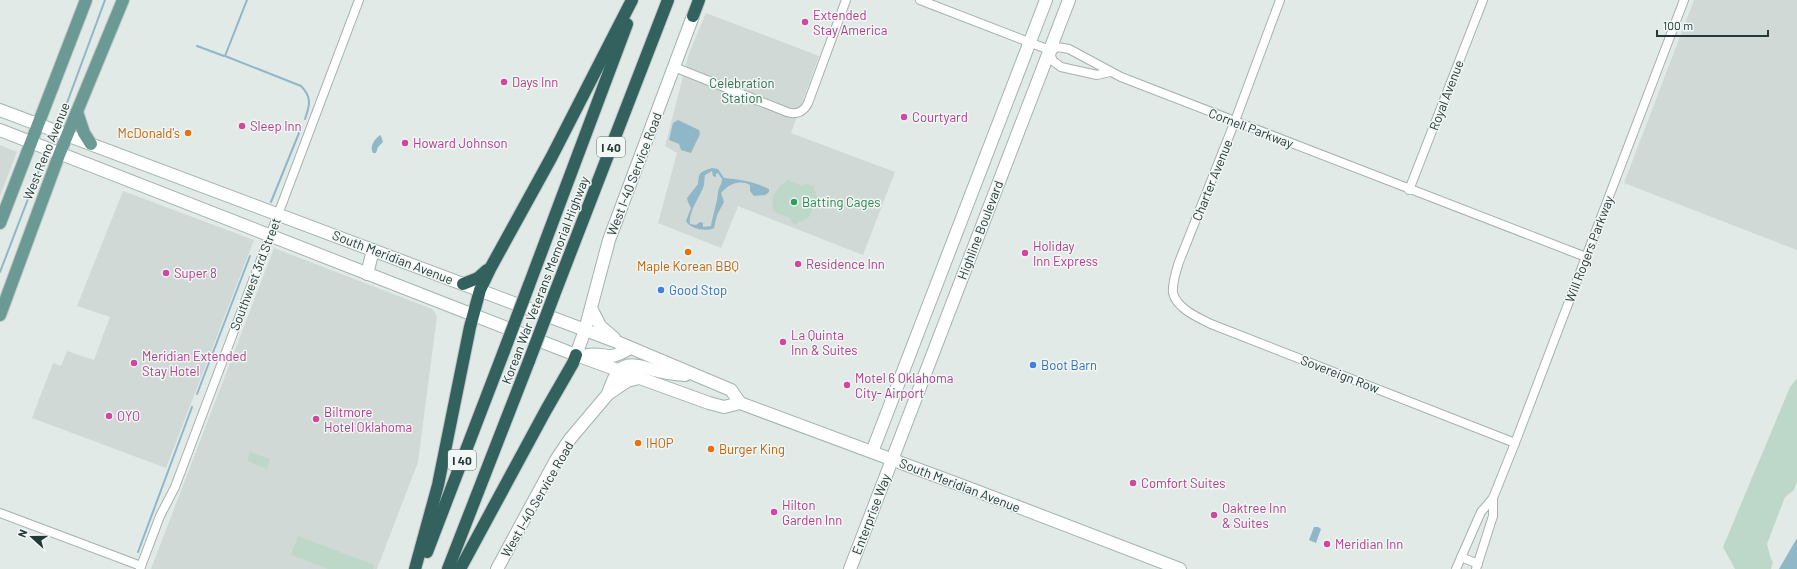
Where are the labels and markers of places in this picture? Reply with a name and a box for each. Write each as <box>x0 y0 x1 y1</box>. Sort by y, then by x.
place label: Extended Stay America <box>813 7 887 38</box>
marker: Extended Stay America <box>800 17 810 27</box>
place label: Days Inn <box>512 74 558 90</box>
marker: Days Inn <box>499 77 509 87</box>
place label: Courtyard <box>912 109 968 125</box>
marker: Courtyard <box>899 112 909 122</box>
place label: Sleep Inn <box>250 118 302 134</box>
marker: Sleep Inn <box>237 121 247 131</box>
place label: McDonald's <box>117 125 180 141</box>
marker: McDonald's <box>183 128 193 138</box>
place label: Howard Johnson <box>413 135 508 151</box>
marker: Howard Johnson <box>400 138 410 148</box>
place label: Batting Cages <box>802 194 880 210</box>
marker: Batting Cages <box>789 197 799 207</box>
place label: Holiday Inn Express <box>1033 238 1098 269</box>
marker: Maple Korean BBQ <box>683 247 693 257</box>
marker: Holiday Inn Express <box>1020 248 1030 258</box>
place label: Residence Inn <box>806 256 885 272</box>
place label: Maple Korean BBQ <box>637 258 739 274</box>
marker: Residence Inn <box>793 259 803 269</box>
place label: Super 8 <box>174 265 217 281</box>
marker: Super 8 <box>161 268 171 278</box>
place label: Good Stop <box>669 282 727 298</box>
marker: Good Stop <box>656 285 666 295</box>
place label: La Quinta Inn & Suites <box>791 327 858 358</box>
marker: La Quinta Inn & Suites <box>778 337 788 347</box>
place label: Meridian Extended Stay Hotel <box>142 348 247 379</box>
place label: Boot Barn <box>1041 357 1097 373</box>
marker: Meridian Extended Stay Hotel <box>129 358 139 368</box>
marker: Boot Barn <box>1028 360 1038 370</box>
place label: Motel 6 Oklahoma City- Airport <box>855 370 953 401</box>
marker: Motel 6 Oklahoma City- Airport <box>842 380 852 390</box>
place label: Biltmore Hotel Oklahoma <box>324 404 412 435</box>
place label: OYO <box>117 408 140 424</box>
marker: OYO <box>104 411 114 421</box>
marker: Biltmore Hotel Oklahoma <box>311 414 321 424</box>
place label: IHOP <box>646 435 674 451</box>
marker: IHOP <box>633 438 643 448</box>
place label: Burger King <box>719 441 785 457</box>
marker: Burger King <box>706 444 716 454</box>
place label: Comfort Suites <box>1141 475 1226 491</box>
marker: Comfort Suites <box>1128 478 1138 488</box>
place label: Hilton Garden Inn <box>782 497 842 528</box>
place label: Oaktree Inn & Suites <box>1222 500 1286 531</box>
marker: Hilton Garden Inn <box>769 507 779 517</box>
marker: Oaktree Inn & Suites <box>1209 510 1219 520</box>
place label: Meridian Inn <box>1335 536 1403 552</box>
marker: Meridian Inn <box>1322 539 1332 549</box>

